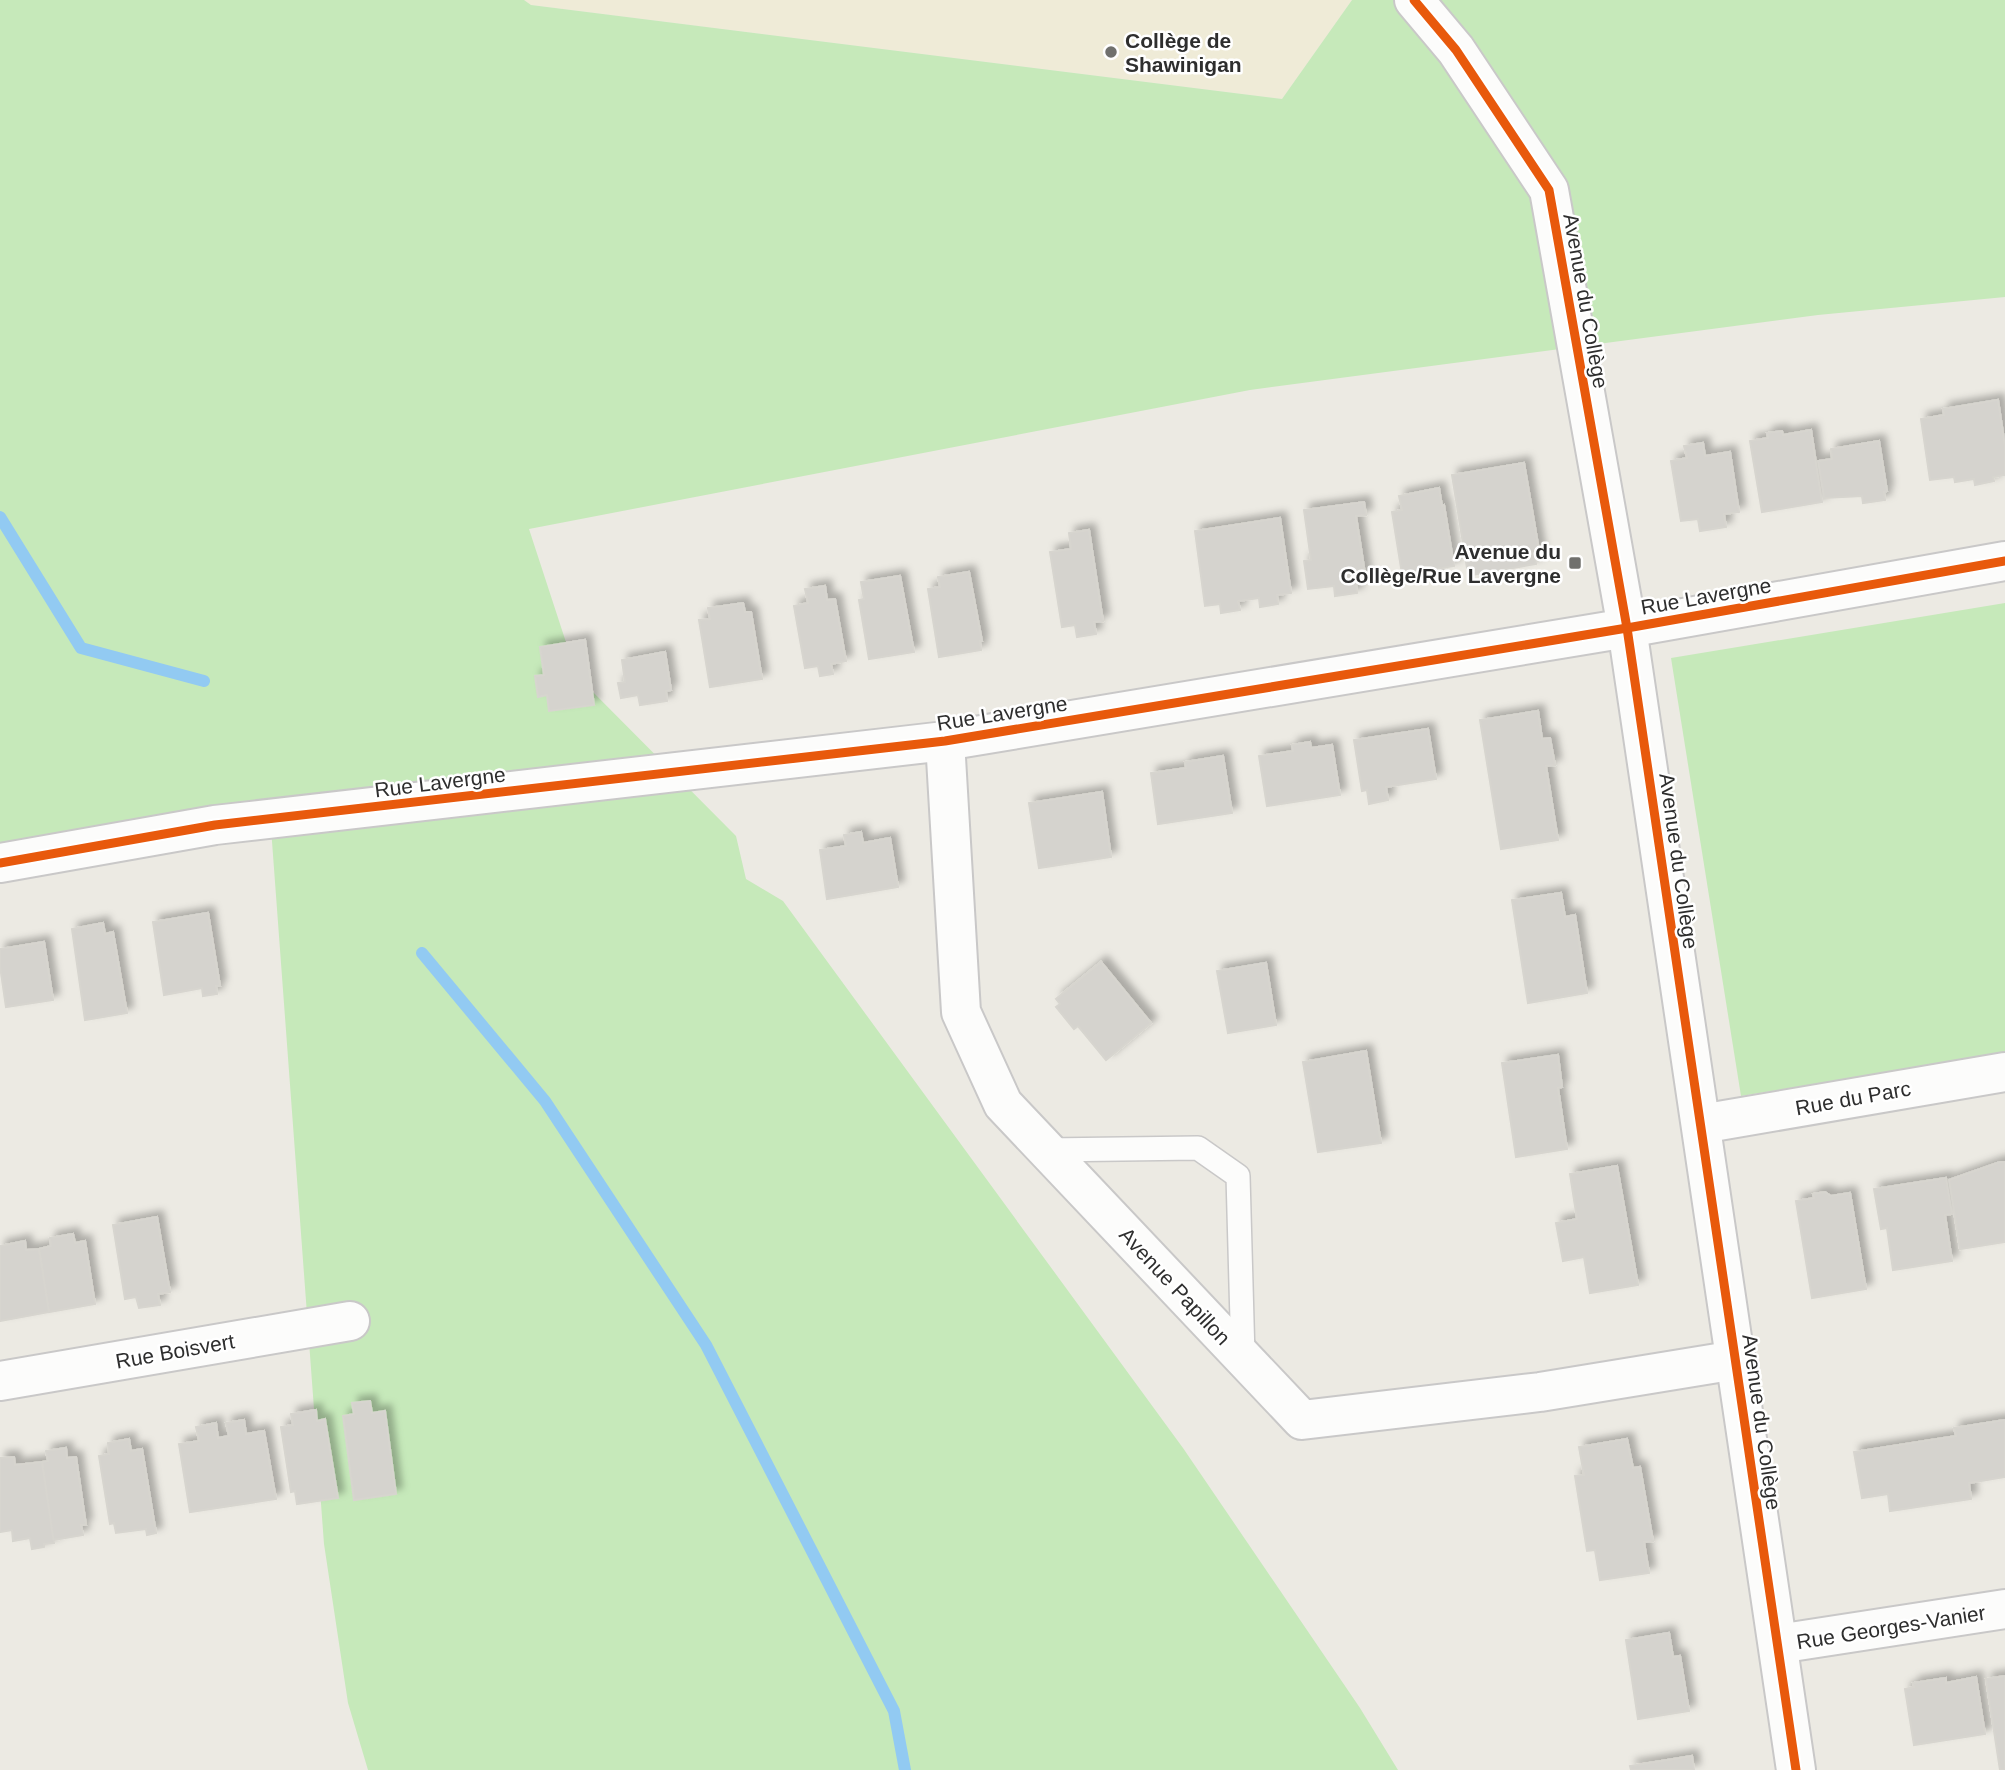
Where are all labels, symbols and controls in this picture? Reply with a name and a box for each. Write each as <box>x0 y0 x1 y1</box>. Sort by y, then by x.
place label: Collège de Shawinigan <box>1125 29 1242 76</box>
marker: Collège de Shawinigan <box>1103 44 1119 60</box>
street label: Avenue du Collège <box>1559 212 1613 390</box>
place label: Avenue du Collège/Rue Lavergne <box>1340 540 1561 587</box>
marker: Avenue du Collège/Rue Lavergne <box>1567 555 1583 571</box>
street label: Rue Lavergne <box>1639 573 1773 619</box>
street label: Rue Lavergne <box>935 691 1069 735</box>
street label: Rue Lavergne <box>373 763 507 801</box>
street label: Avenue du Collège <box>1655 772 1703 950</box>
street label: Rue du Parc <box>1794 1077 1912 1119</box>
street label: Avenue Papillon <box>1115 1223 1235 1349</box>
street label: Rue Boisvert <box>114 1329 236 1373</box>
street label: Avenue du Collège <box>1738 1333 1786 1511</box>
street label: Rue Georges-Vanier <box>1795 1601 1987 1653</box>

